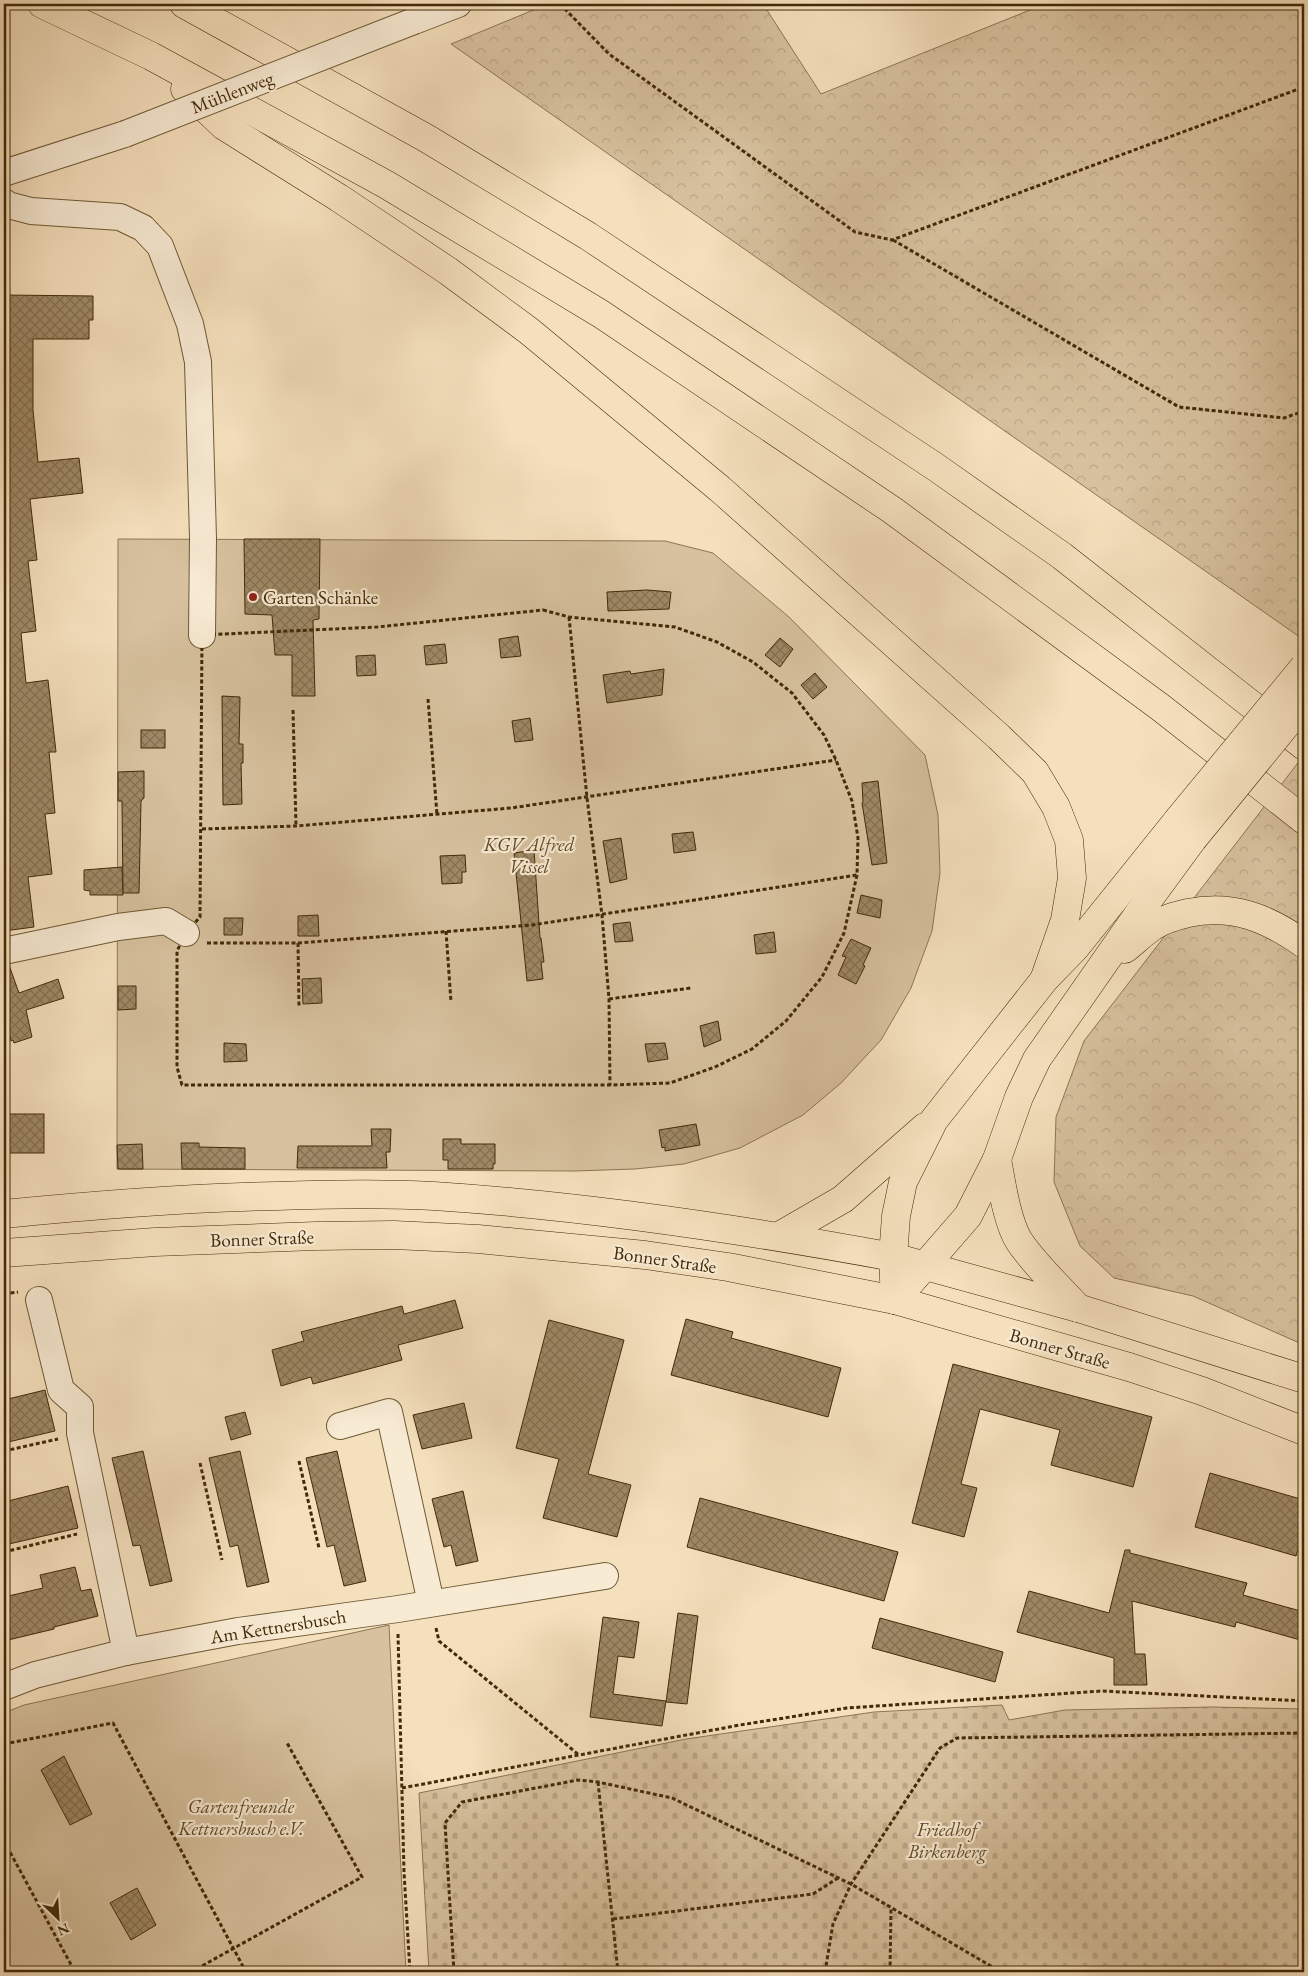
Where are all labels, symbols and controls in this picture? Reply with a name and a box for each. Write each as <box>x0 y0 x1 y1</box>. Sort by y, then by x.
street label: Mühlenweg <box>187 65 278 120</box>
place label: Garten Schänke <box>263 585 378 610</box>
marker: Garten Schänke <box>247 591 259 603</box>
park label: KGV Alfred Vissel <box>483 832 575 879</box>
street label: Bonner Straße <box>210 1224 314 1253</box>
street label: Bonner Straße <box>612 1240 718 1279</box>
street label: Bonner Straße <box>1006 1322 1113 1375</box>
street label: Am Kettnersbusch <box>207 1603 348 1650</box>
park label: Gartenfreunde Kettnersbusch e.V. <box>177 1794 305 1841</box>
park label: Friedhof Birkenberg <box>907 1817 987 1864</box>
north arrow <box>32 1894 82 1944</box>
text: N <box>54 1919 72 1941</box>

